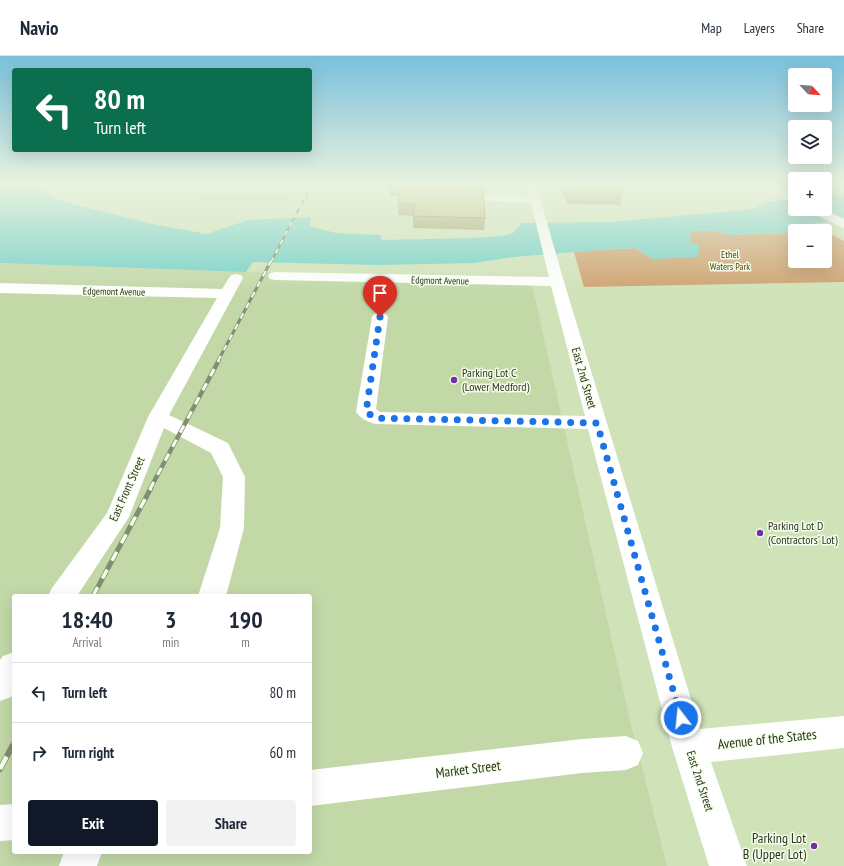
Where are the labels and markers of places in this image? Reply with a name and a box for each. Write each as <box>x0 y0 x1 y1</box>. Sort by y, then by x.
pin <box>363 276 397 317</box>
place label: Parking Lot C (Lower Medford) <box>462 365 530 394</box>
marker: Parking Lot C (Lower Medford) <box>449 375 459 385</box>
place label: Parking Lot D (Contractors' Lot) <box>768 518 838 547</box>
marker: Parking Lot D (Contractors' Lot) <box>755 528 765 538</box>
place label: Parking Lot B (Upper Lot) <box>743 829 807 863</box>
marker: Parking Lot B (Upper Lot) <box>809 841 819 851</box>

